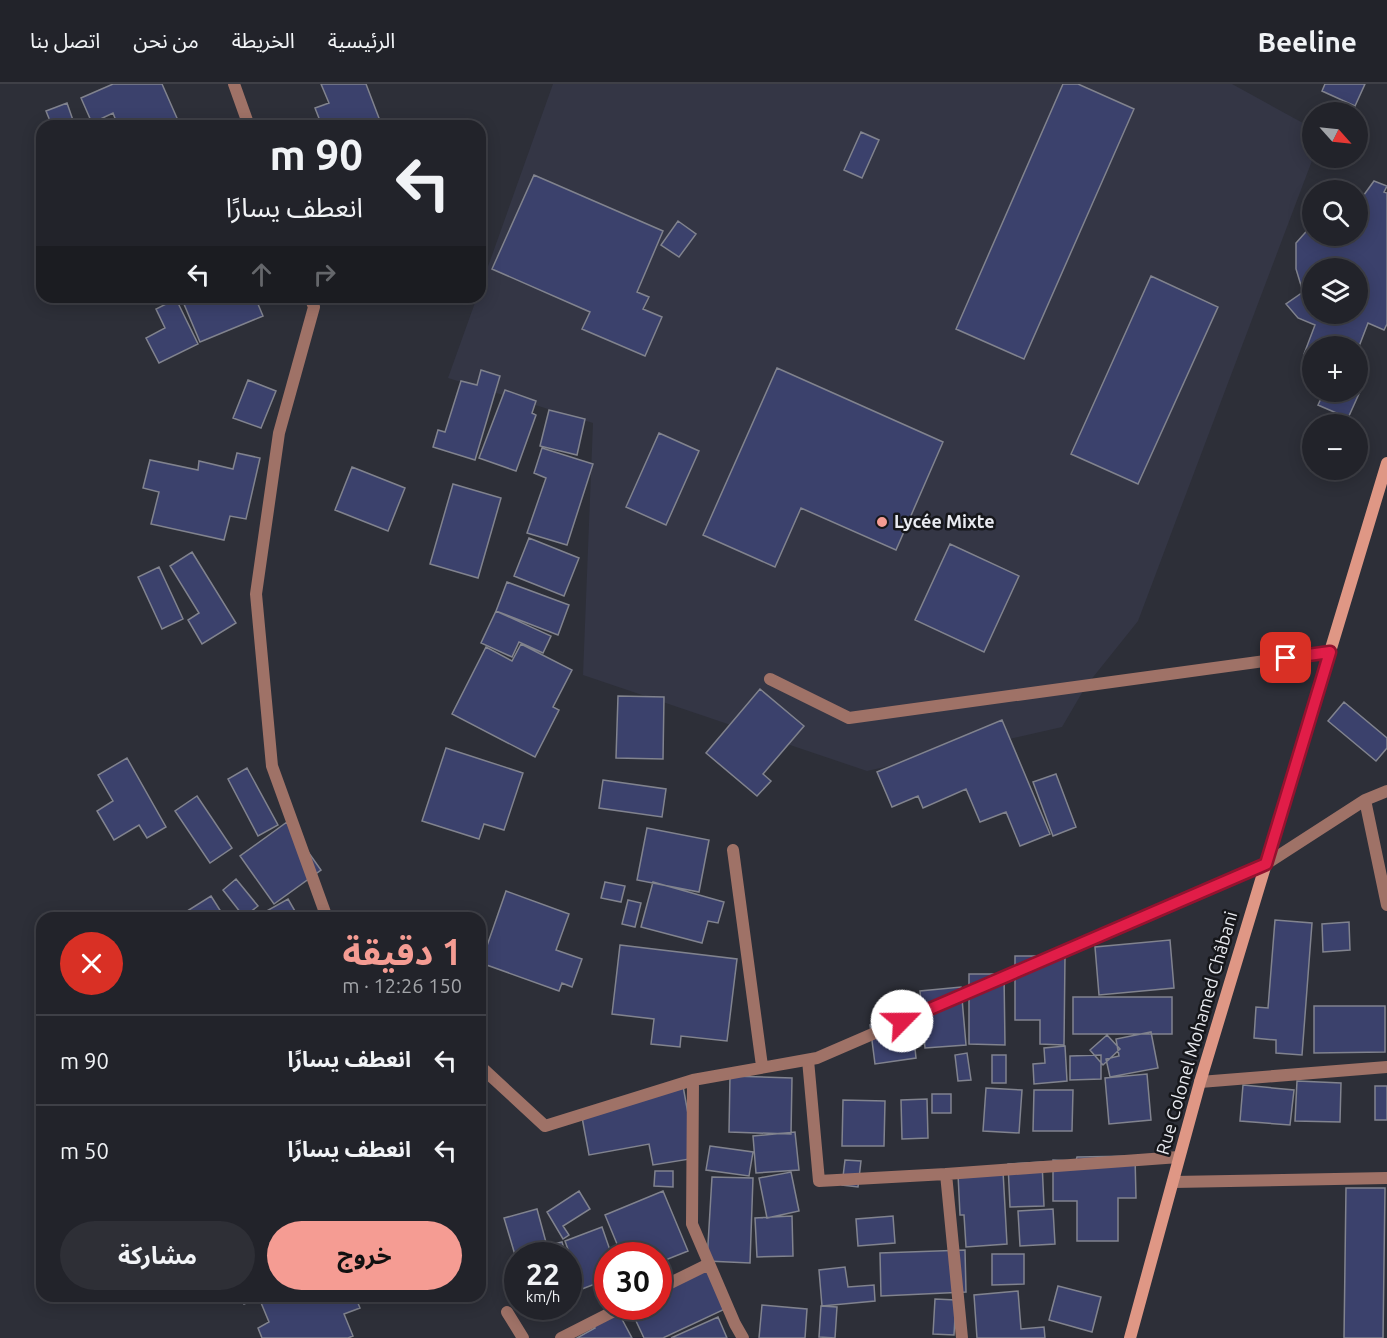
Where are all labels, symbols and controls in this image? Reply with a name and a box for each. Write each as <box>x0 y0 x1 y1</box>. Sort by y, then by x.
text: Beeline <box>1257 26 1357 57</box>
text: اتصل بنا <box>30 28 100 52</box>
text: من نحن <box>133 28 199 52</box>
text: الخريطة <box>232 28 295 52</box>
text: الرئيسية <box>328 28 395 52</box>
north arrow <box>1302 102 1368 168</box>
map controls <box>1302 102 1368 480</box>
text: 90 m <box>269 131 363 178</box>
icon: left <box>384 144 462 222</box>
button: search <box>1302 180 1368 246</box>
text: انعطف يسارًا <box>226 192 363 222</box>
icon: left <box>182 258 215 291</box>
icon: ahead <box>245 258 278 291</box>
icon: right <box>308 258 341 291</box>
button: layers <box>1302 258 1368 324</box>
button: + <box>1302 336 1368 402</box>
button: − <box>1302 414 1368 480</box>
place label: Lycée Mixte <box>894 511 995 531</box>
marker: Lycée Mixte <box>875 515 889 529</box>
pin <box>1260 632 1311 683</box>
icon: arrive <box>1269 641 1302 674</box>
street label: Rue Colonel Mohamed Châbani <box>1152 909 1240 1157</box>
text: 1 دقيقة <box>343 931 462 972</box>
button: close <box>60 932 123 995</box>
text: 150 m · 12:26 <box>342 974 462 997</box>
position arrow <box>870 989 934 1053</box>
icon: left <box>429 1044 462 1077</box>
text: انعطف يسارًا <box>288 1046 411 1071</box>
text: 90 m <box>60 1048 109 1073</box>
icon: left <box>429 1134 462 1167</box>
text: انعطف يسارًا <box>288 1136 411 1161</box>
text: 50 m <box>60 1138 109 1163</box>
button: مشاركة <box>60 1221 255 1290</box>
button: خروج <box>267 1221 462 1290</box>
speed limit sign: 30 <box>594 1242 672 1320</box>
text: 22 <box>526 1257 560 1291</box>
text: km/h <box>526 1288 560 1305</box>

